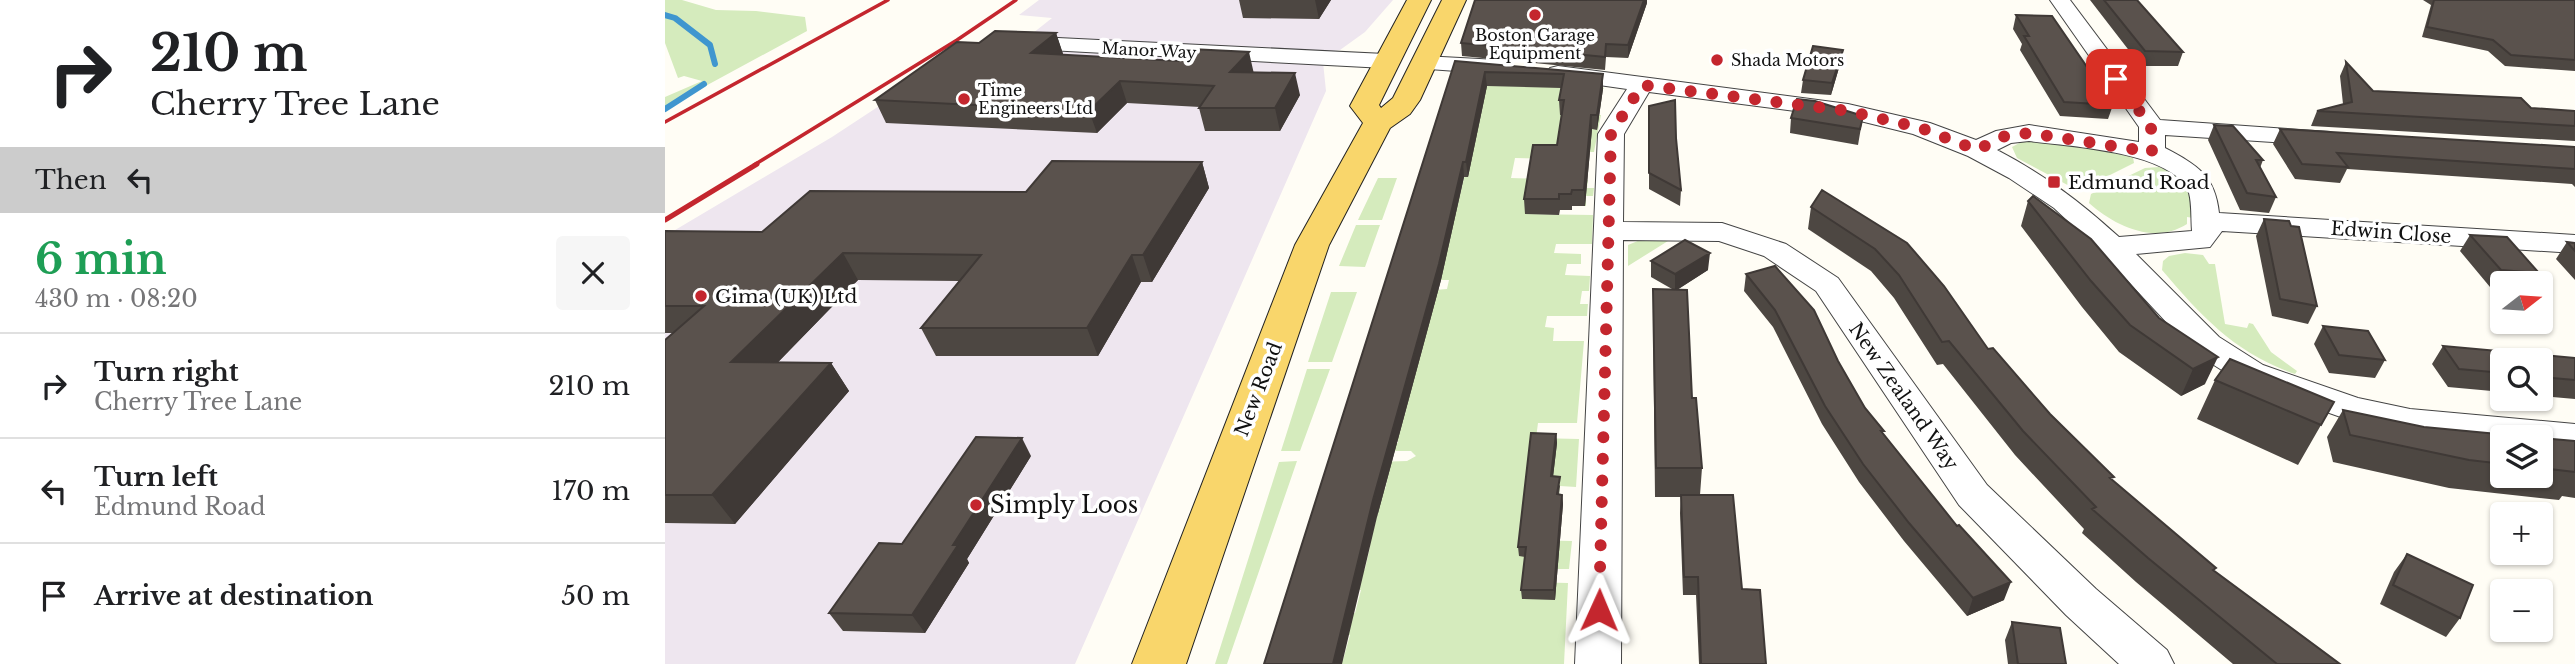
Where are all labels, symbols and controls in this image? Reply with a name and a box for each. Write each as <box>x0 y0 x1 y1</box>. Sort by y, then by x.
marker: Boston Garage Equipment <box>1527 7 1543 23</box>
text: 210 m <box>150 23 308 84</box>
place label: Boston Garage Equipment <box>1475 25 1595 63</box>
icon: right <box>35 28 126 119</box>
street label: Manor Way <box>1101 38 1198 63</box>
pin <box>2086 49 2146 109</box>
place label: Shada Motors <box>1731 50 1844 70</box>
marker: Shada Motors <box>1709 52 1725 68</box>
icon: arrive <box>2097 60 2135 98</box>
place label: Time Engineers Ltd <box>978 80 1093 118</box>
text: Cherry Tree Lane <box>150 84 440 124</box>
marker: Time Engineers Ltd <box>956 91 972 107</box>
icon: left <box>121 161 159 199</box>
text: Then <box>35 164 107 196</box>
place label: Edmund Road <box>2068 171 2210 194</box>
marker: Edmund Road <box>2046 174 2062 190</box>
street label: Edwin Close <box>2330 217 2452 248</box>
text: 6 min <box>35 233 167 285</box>
button: close <box>556 236 630 310</box>
north arrow <box>2490 271 2553 334</box>
map controls <box>2490 271 2553 642</box>
text: 430 m · 08:20 <box>35 285 198 313</box>
place label: Gima (UK) Ltd <box>715 285 857 308</box>
marker: Gima (UK) Ltd <box>693 288 709 304</box>
street label: New Zealand Way <box>1844 318 1963 474</box>
street label: New Road <box>1230 339 1287 439</box>
button: search <box>2490 348 2553 411</box>
text: Turn right <box>94 356 239 388</box>
icon: right <box>35 367 73 405</box>
text: 210 m <box>548 370 630 402</box>
text: Cherry Tree Lane <box>94 388 302 416</box>
button: layers <box>2490 425 2553 488</box>
text: Turn left <box>94 461 218 493</box>
icon: left <box>35 472 73 510</box>
text: 170 m <box>551 475 630 507</box>
place label: Simply Loos <box>990 491 1138 519</box>
text: Edmund Road <box>94 493 266 521</box>
marker: Simply Loos <box>968 497 984 513</box>
button: + <box>2490 502 2553 565</box>
position arrow <box>1562 573 1636 647</box>
icon: arrive <box>35 577 73 615</box>
button: − <box>2490 579 2553 642</box>
text: Arrive at destination <box>94 580 374 612</box>
text: 50 m <box>561 580 630 612</box>

